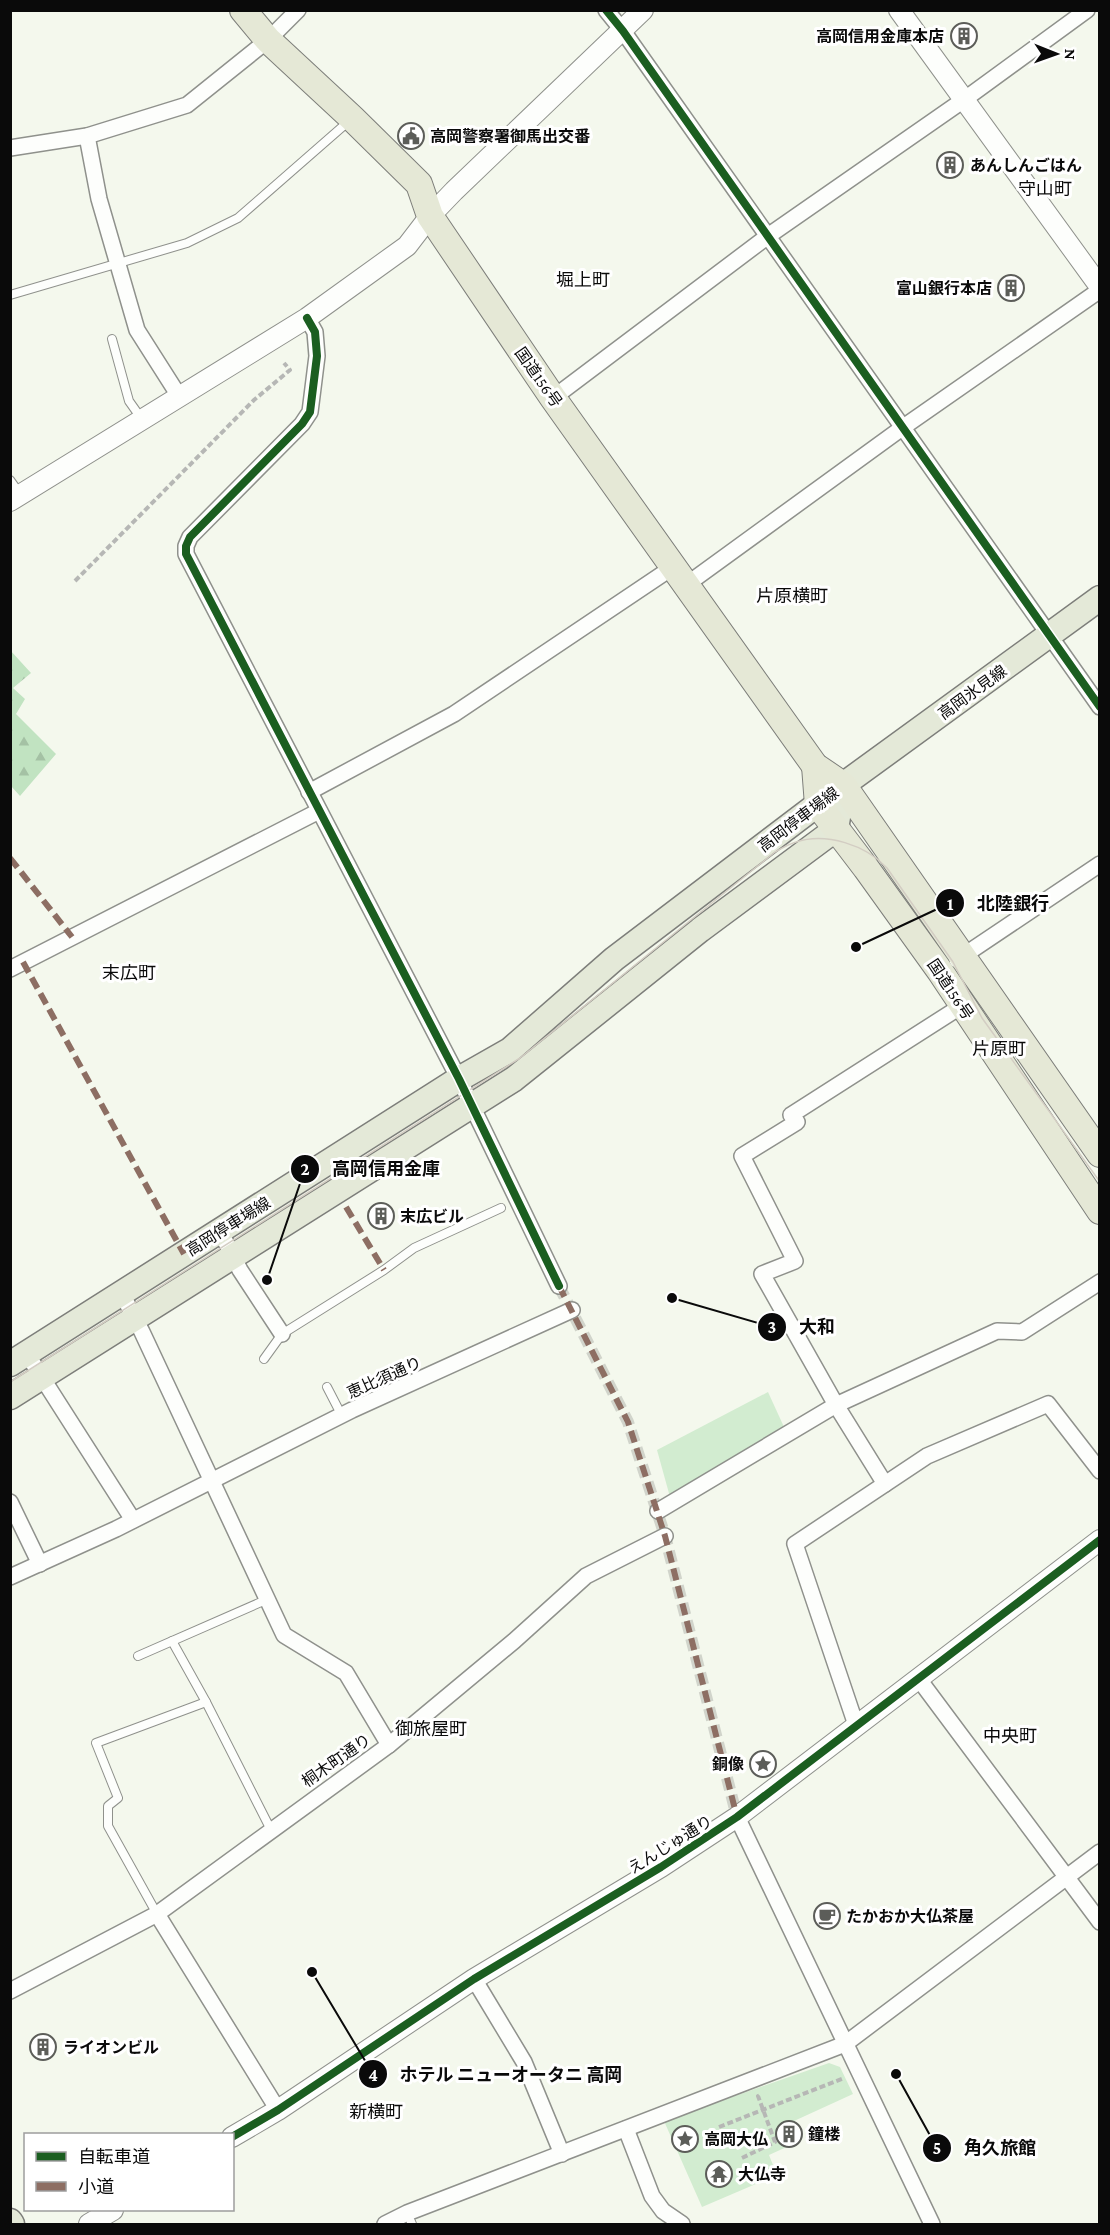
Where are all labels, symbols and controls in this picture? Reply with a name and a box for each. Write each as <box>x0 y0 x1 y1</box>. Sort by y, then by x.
building icon: 高岡信用金庫本店 <box>949 21 979 51</box>
north arrow <box>1026 24 1086 84</box>
place label: 高岡信用金庫本店 <box>816 28 944 45</box>
text: N <box>1062 49 1079 60</box>
public building icon: 高岡警察署御馬出交番 <box>396 121 426 151</box>
place label: 高岡警察署御馬出交番 <box>430 128 590 145</box>
building icon: あんしんごはん <box>935 150 965 180</box>
place label: あんしんごはん <box>970 157 1082 174</box>
district label: 守山町 <box>1018 179 1072 199</box>
district label: 堀上町 <box>556 270 610 290</box>
building icon: 富山銀行本店 <box>996 273 1026 303</box>
place label: 富山銀行本店 <box>896 280 992 297</box>
street label: 国道156号 <box>512 344 565 410</box>
district label: 片原横町 <box>756 586 828 606</box>
street label: 高岡氷見線 <box>935 662 1010 723</box>
street label: 高岡停車場線 <box>755 784 842 855</box>
callout: 北陸銀行 <box>935 885 1061 921</box>
text: 北陸銀行 <box>977 893 1049 914</box>
text: 1 <box>947 894 954 914</box>
street label: 国道156号 <box>924 956 977 1023</box>
district label: 末広町 <box>102 963 156 983</box>
district label: 片原町 <box>972 1039 1026 1059</box>
callout: 高岡信用金庫 <box>290 1151 452 1187</box>
text: 2 <box>300 1159 310 1179</box>
text: 高岡信用金庫 <box>332 1159 440 1179</box>
street label: 高岡停車場線 <box>183 1194 273 1259</box>
building icon: 末広ビル <box>366 1201 396 1231</box>
place label: 末広ビル <box>400 1208 464 1225</box>
callout: 大和 <box>757 1309 847 1345</box>
text: 3 <box>768 1317 776 1337</box>
text: 大和 <box>799 1317 835 1337</box>
street label: 恵比須通り <box>344 1353 424 1401</box>
district label: 御旅屋町 <box>395 1719 467 1739</box>
district label: 中央町 <box>983 1726 1037 1746</box>
street label: 桐木町通り <box>299 1730 374 1790</box>
place icon: 銅像 <box>748 1749 778 1779</box>
place label: 銅像 <box>712 1756 744 1773</box>
street label: えんじゅ通り <box>625 1812 715 1877</box>
cafe icon: たかおか大仏茶屋 <box>812 1901 842 1931</box>
place label: たかおか大仏茶屋 <box>846 1908 974 1925</box>
building icon: ライオンビル <box>28 2032 58 2062</box>
place label: ライオンビル <box>63 2039 159 2056</box>
callout: ホテル ニューオータニ 高岡 <box>358 2056 635 2092</box>
text: 4 <box>368 2065 378 2085</box>
text: ホテル ニューオータニ 高岡 <box>400 2065 622 2085</box>
district label: 新横町 <box>349 2102 403 2122</box>
building icon: 鐘楼 <box>774 2119 804 2149</box>
place icon: 高岡大仏 <box>670 2124 700 2154</box>
place label: 鐘楼 <box>808 2125 841 2143</box>
callout: 角久旅館 <box>922 2130 1048 2166</box>
place label: 高岡大仏 <box>704 2131 768 2148</box>
legend <box>24 2133 234 2211</box>
text: 角久旅館 <box>964 2137 1036 2158</box>
text: 5 <box>933 2138 941 2158</box>
text: 自転車道 <box>78 2147 150 2167</box>
temple icon: 大仏寺 <box>704 2159 734 2189</box>
place label: 大仏寺 <box>738 2166 786 2183</box>
text: 小道 <box>78 2177 114 2197</box>

